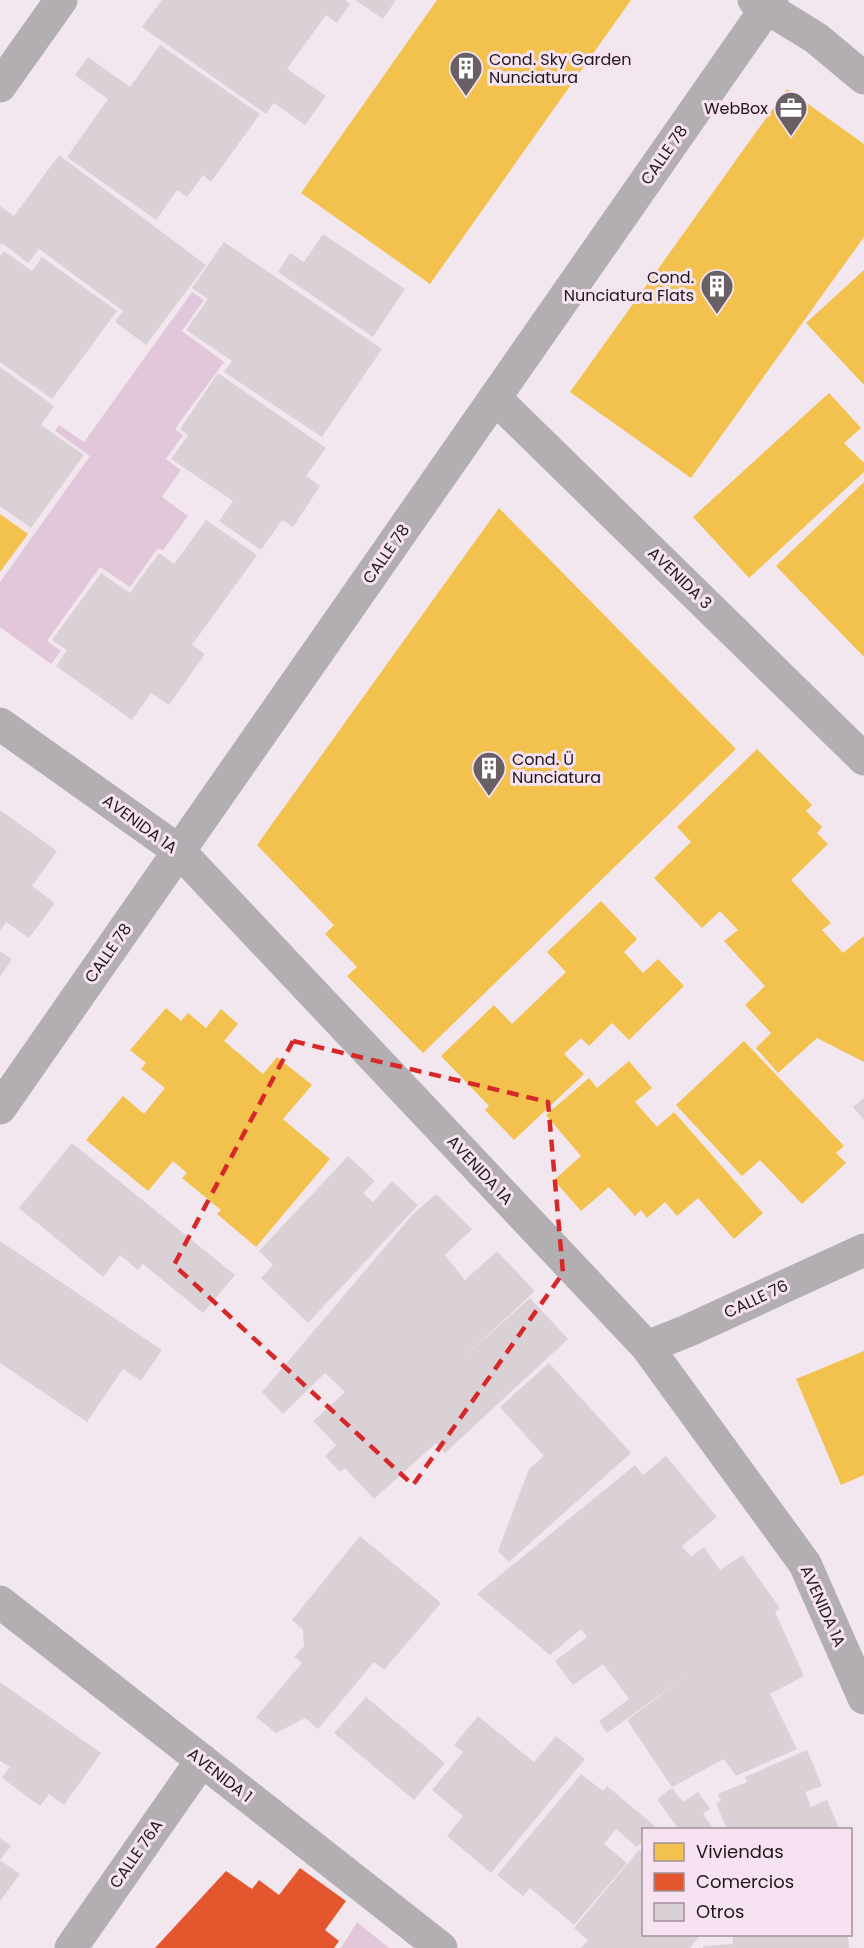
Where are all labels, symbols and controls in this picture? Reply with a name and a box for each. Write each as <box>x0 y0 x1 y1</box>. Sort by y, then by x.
place label: Cond. Sky Garden Nunciatura <box>489 48 631 89</box>
building icon: Cond. Sky Garden Nunciatura <box>448 50 484 97</box>
office icon: WebBox <box>773 90 809 137</box>
place label: WebBox <box>704 97 768 120</box>
street label: CALLE 78 <box>635 120 693 190</box>
place label: Cond. Nunciatura Flats <box>564 266 694 307</box>
building icon: Cond. Nunciatura Flats <box>699 268 735 315</box>
street label: CALLE 78 <box>357 519 415 589</box>
street label: AVENIDA 3 <box>643 542 717 614</box>
place label: Cond. Ü Nunciatura <box>512 748 601 789</box>
building icon: Cond. Ü Nunciatura <box>471 750 507 797</box>
street label: AVENIDA 1A <box>98 789 182 859</box>
street label: CALLE 78 <box>79 918 137 988</box>
street label: AVENIDA 1A <box>442 1130 518 1210</box>
street label: CALLE 76 <box>720 1274 792 1324</box>
street label: AVENIDA 1A <box>795 1561 851 1651</box>
street label: AVENIDA 1 <box>183 1742 257 1808</box>
street label: CALLE 76A <box>104 1815 168 1893</box>
legend <box>642 1828 852 1936</box>
text: Viviendas <box>696 1839 784 1864</box>
text: Comercios <box>696 1869 794 1894</box>
text: Otros <box>696 1899 744 1924</box>

